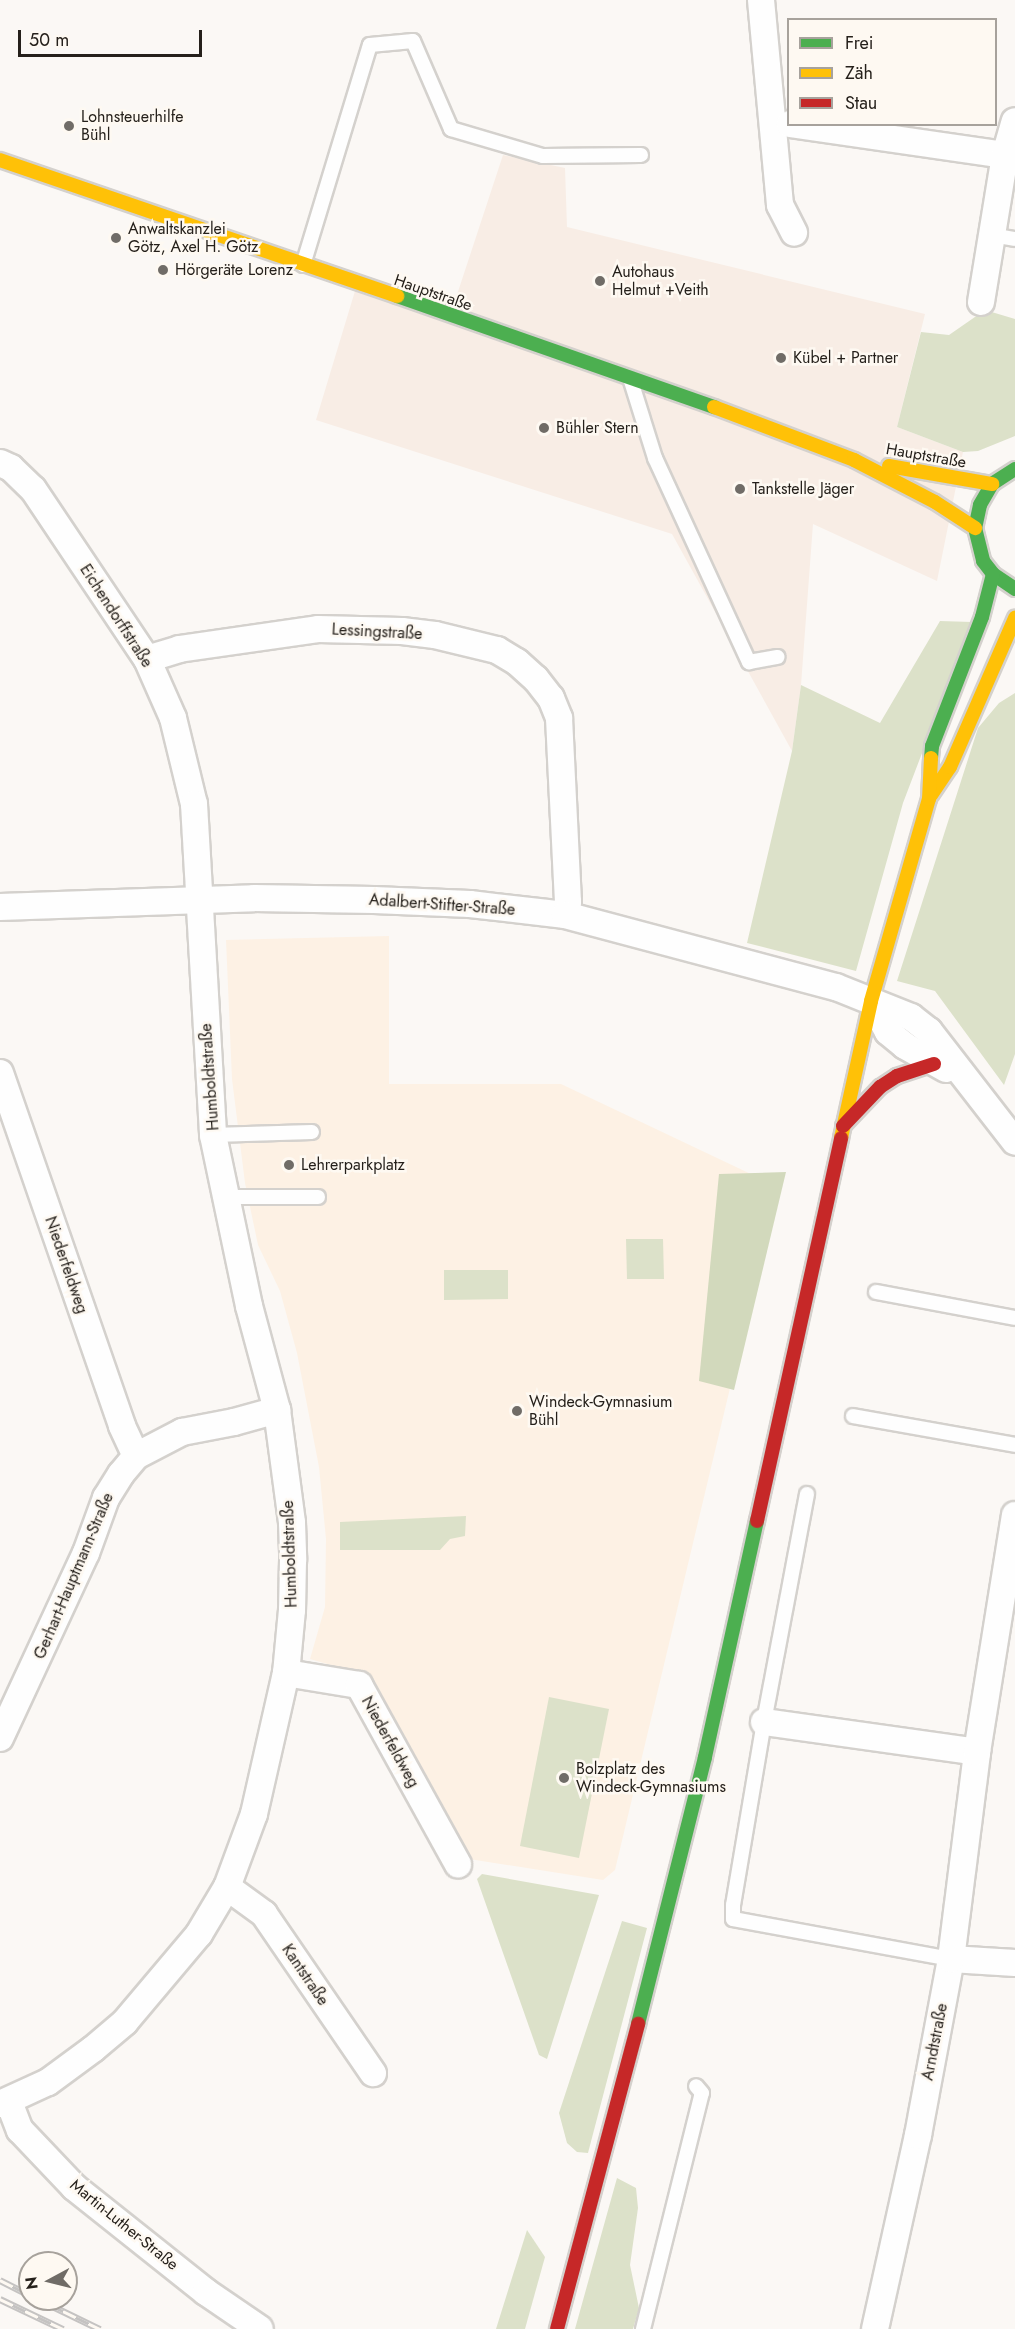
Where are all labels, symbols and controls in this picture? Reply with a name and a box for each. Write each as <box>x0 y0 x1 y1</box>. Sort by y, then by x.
scale bar <box>21 18 206 56</box>
legend <box>787 18 997 126</box>
text: 50 m <box>29 27 69 53</box>
text: Frei <box>845 30 874 56</box>
text: Zäh <box>845 60 873 86</box>
text: Stau <box>845 90 877 116</box>
place label: Lohnsteuerhilfe Bühl <box>81 107 183 145</box>
marker: Lohnsteuerhilfe Bühl <box>62 119 76 133</box>
place label: Anwaltskanzlei Götz, Axel H. Götz <box>128 219 258 257</box>
marker: Anwaltskanzlei Götz, Axel H. Götz <box>109 231 123 245</box>
place label: Hörgeräte Lorenz <box>175 260 293 280</box>
place label: Autohaus Helmut +Veith <box>612 262 709 300</box>
marker: Hörgeräte Lorenz <box>156 263 170 277</box>
street label: Hauptstraße <box>391 271 475 315</box>
marker: Autohaus Helmut +Veith <box>593 274 607 288</box>
place label: Kübel + Partner <box>793 348 898 368</box>
marker: Kübel + Partner <box>774 351 788 365</box>
place label: Bühler Stern <box>556 418 639 438</box>
marker: Bühler Stern <box>537 421 551 435</box>
street label: Hauptstraße <box>884 439 968 473</box>
place label: Tankstelle Jäger <box>752 479 854 499</box>
marker: Tankstelle Jäger <box>733 482 747 496</box>
street label: Eichendorffstraße <box>76 561 156 671</box>
street label: Lessingstraße <box>331 620 423 644</box>
street label: Adalbert-Stifter-Straße <box>368 890 516 920</box>
street label: Humboldtstraße <box>197 1023 223 1131</box>
place label: Lehrerparkplatz <box>301 1155 405 1175</box>
marker: Lehrerparkplatz <box>282 1158 296 1172</box>
street label: Niederfeldweg <box>40 1214 92 1316</box>
place label: Windeck-Gymnasium Bühl <box>529 1392 673 1430</box>
marker: Windeck-Gymnasium Bühl <box>510 1404 524 1418</box>
street label: Gerhart-Hauptmann-Straße <box>30 1490 118 1662</box>
street label: Humboldtstraße <box>279 1500 301 1608</box>
street label: Niederfeldweg <box>357 1693 423 1791</box>
place label: Bolzplatz des Windeck-Gymnasiums <box>576 1759 726 1797</box>
marker: Bolzplatz des Windeck-Gymnasiums <box>557 1771 571 1785</box>
street label: Kantstraße <box>278 1941 332 2009</box>
street label: Arndtstraße <box>918 2002 952 2082</box>
street label: Martin-Luther-Straße <box>66 2176 182 2274</box>
north arrow <box>18 2251 78 2311</box>
text: N <box>19 2275 44 2291</box>

